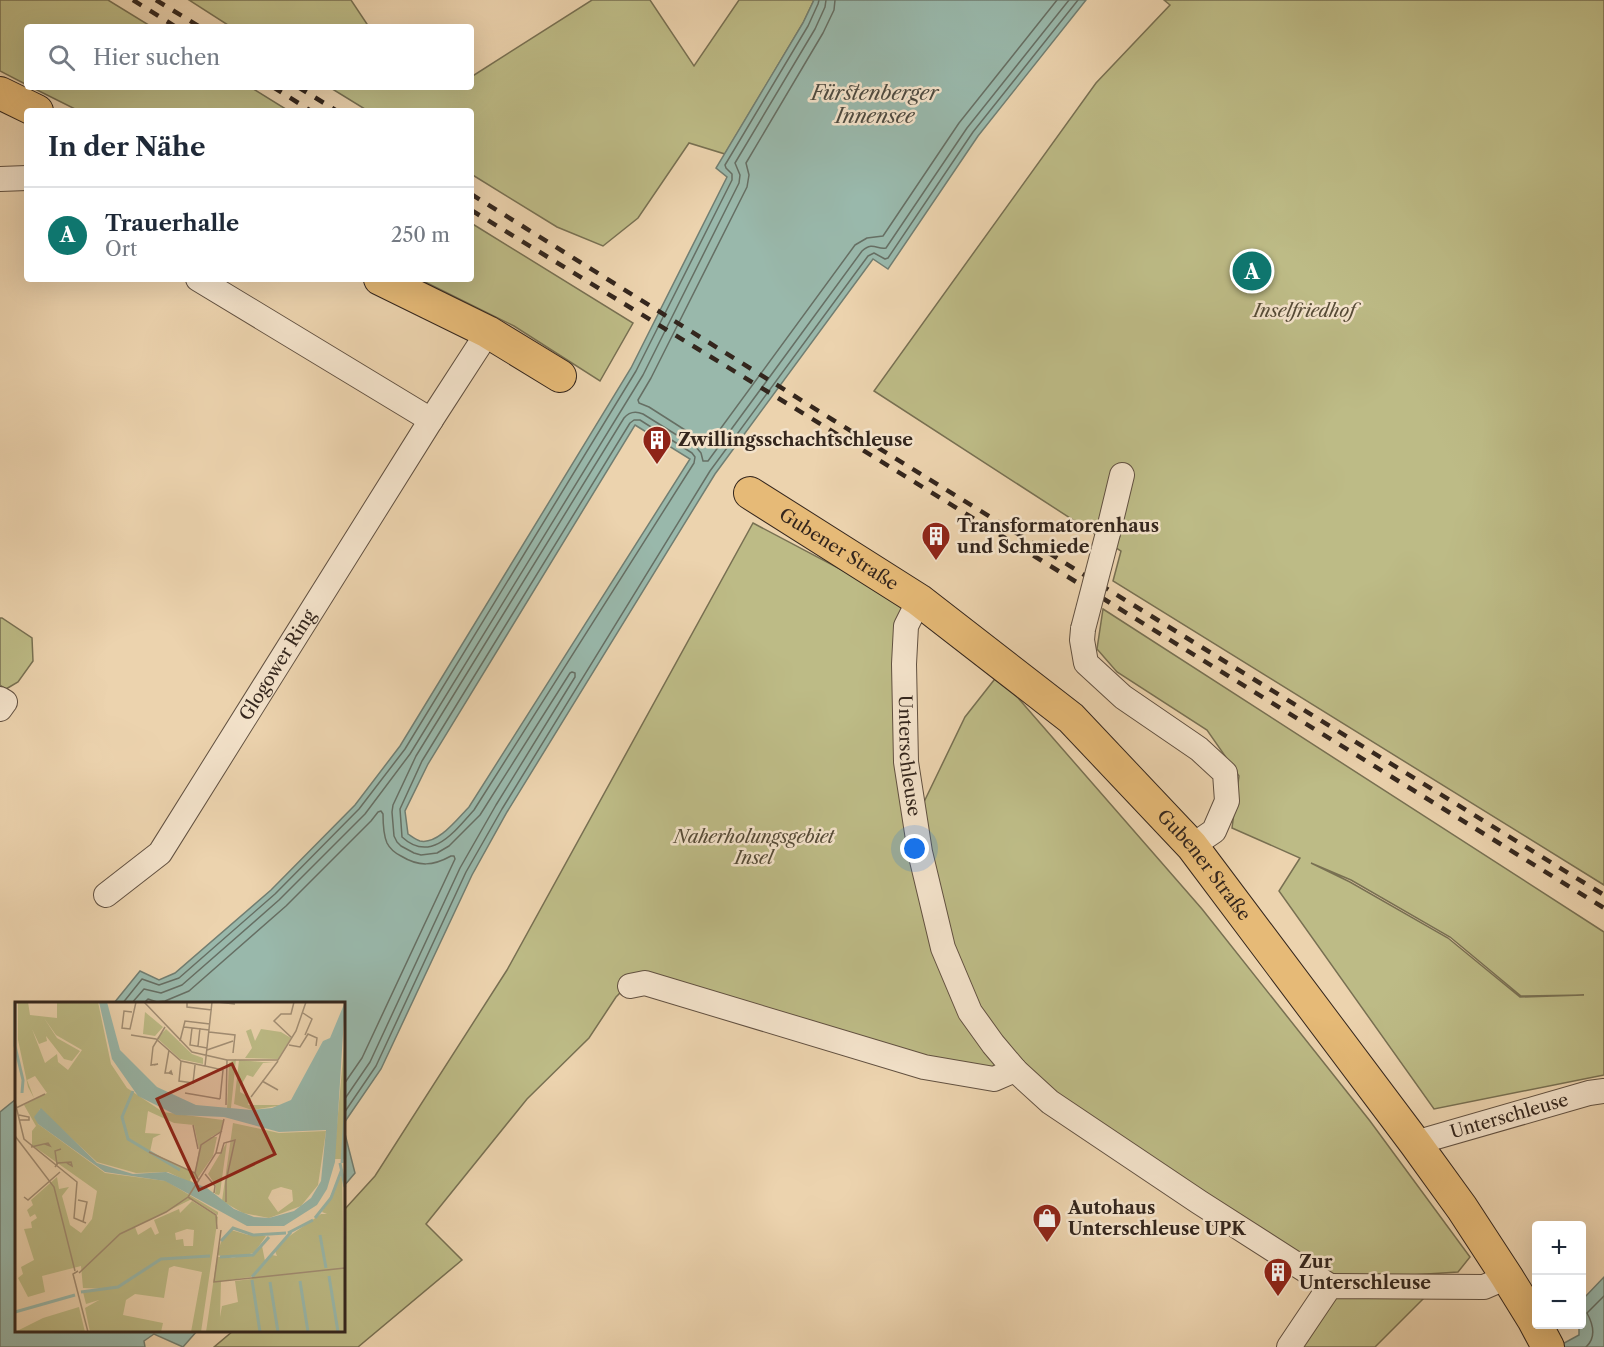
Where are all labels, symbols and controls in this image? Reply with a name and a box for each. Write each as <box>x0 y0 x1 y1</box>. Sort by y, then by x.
search box <box>24 24 474 90</box>
icon: search <box>45 41 78 74</box>
text: Hier suchen <box>93 44 220 71</box>
water label: Fürstenberger Innensee <box>809 81 940 128</box>
text: In der Nähe <box>48 131 205 163</box>
text: Trauerhalle <box>105 210 239 237</box>
text: A <box>60 223 75 247</box>
text: 250 m <box>391 223 450 247</box>
text: Ort <box>105 237 137 261</box>
pin: A <box>1232 248 1272 294</box>
park label: Inselfriedhof <box>1251 300 1361 322</box>
building icon: Zwillingsschachtschleuse <box>641 424 673 466</box>
place label: Zwillingsschachtschleuse <box>678 429 913 451</box>
street label: Gubener Straße <box>775 503 902 595</box>
place label: Transformatorenhaus und Schmiede <box>957 515 1159 558</box>
building icon: Transformatorenhaus und Schmiede <box>920 520 952 562</box>
street label: Glogower Ring <box>235 605 321 725</box>
street label: Unterschleuse <box>894 695 925 818</box>
street label: Gubener Straße <box>1152 805 1255 925</box>
park label: Naherholungsgebiet Insel <box>672 826 836 869</box>
your location <box>900 834 929 863</box>
inset map <box>15 1002 345 1332</box>
street label: Unterschleuse <box>1448 1089 1571 1143</box>
place label: Autohaus Unterschleuse UPK <box>1067 1197 1246 1240</box>
shop icon: Autohaus Unterschleuse UPK <box>1031 1202 1063 1244</box>
map controls <box>1532 1221 1586 1329</box>
button: + <box>1532 1221 1586 1275</box>
place label: Zur Unterschleuse <box>1299 1251 1431 1294</box>
building icon: Zur Unterschleuse <box>1262 1256 1294 1298</box>
button: − <box>1532 1275 1586 1329</box>

